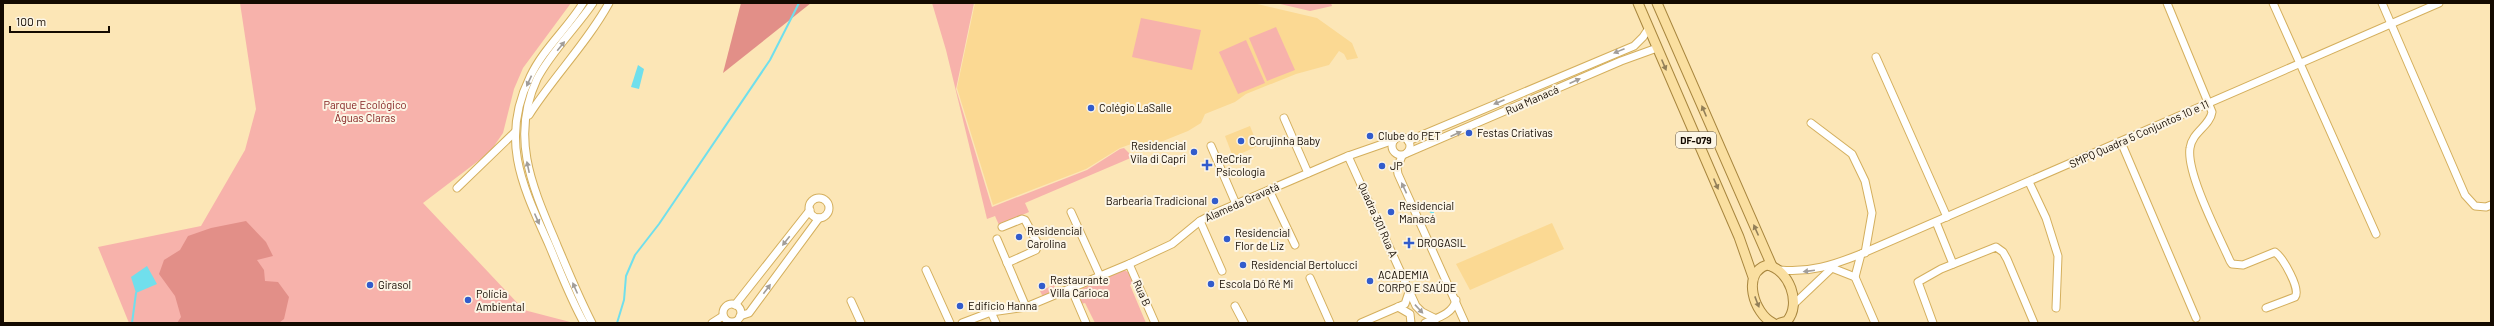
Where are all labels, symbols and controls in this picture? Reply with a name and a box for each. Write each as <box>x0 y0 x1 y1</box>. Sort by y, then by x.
scale bar <box>10 8 109 34</box>
text: 100 m <box>16 14 46 28</box>
one-way arrow <box>556 41 565 52</box>
one-way arrow <box>1613 49 1625 55</box>
one-way arrow <box>1661 59 1667 70</box>
one-way arrow <box>525 75 531 87</box>
one-way arrow <box>1570 78 1582 84</box>
street label: Rua Manacá <box>1503 82 1560 117</box>
street label: SMPQ Quadra 5 Conjuntos 10 e 11 <box>2067 97 2211 170</box>
park label: Parque Ecológico Águas Claras <box>323 98 407 124</box>
one-way arrow <box>1493 99 1505 105</box>
place label: Colégio LaSalle <box>1099 101 1172 114</box>
marker: Colégio LaSalle <box>1086 103 1096 113</box>
one-way arrow <box>1701 105 1707 116</box>
place label: Festas Criativas <box>1477 126 1553 139</box>
marker: Festas Criativas <box>1464 128 1474 138</box>
place label: Clube do PET <box>1378 129 1441 142</box>
one-way arrow <box>1451 130 1463 136</box>
marker: Clube do PET <box>1365 131 1375 141</box>
road number: DF-079 <box>1676 132 1716 148</box>
place label: Corujinha Baby <box>1249 134 1320 147</box>
marker: Corujinha Baby <box>1236 136 1246 146</box>
place label: Residencial Vila di Capri <box>1130 139 1186 165</box>
marker: Residencial Vila di Capri <box>1189 147 1199 157</box>
place label: ReCriar Psicologia <box>1216 152 1265 178</box>
marker: ReCriar Psicologia <box>1201 159 1213 171</box>
place label: JP <box>1390 159 1403 172</box>
one-way arrow <box>524 161 530 173</box>
marker: JP <box>1377 161 1387 171</box>
one-way arrow <box>1712 178 1719 190</box>
street label: Alameda Gravatá <box>1203 179 1281 224</box>
street label: Quadra 301 Rua A <box>1356 180 1401 259</box>
one-way arrow <box>1401 182 1407 194</box>
place label: Barbearia Tradicional <box>1106 194 1207 207</box>
marker: Barbearia Tradicional <box>1210 196 1220 206</box>
place label: Residencial Manacá <box>1399 199 1454 225</box>
marker: Residencial Manacá <box>1386 207 1396 217</box>
one-way arrow <box>534 213 540 225</box>
place label: Residencial Carolina <box>1027 224 1082 250</box>
one-way arrow <box>1753 225 1759 236</box>
place label: Residencial Flor de Liz <box>1235 226 1290 252</box>
marker: Residencial Carolina <box>1014 232 1024 242</box>
marker: Residencial Flor de Liz <box>1222 234 1232 244</box>
one-way arrow <box>781 235 790 246</box>
place label: DROGASIL <box>1417 236 1466 249</box>
marker: DROGASIL <box>1404 238 1414 248</box>
place label: Residencial Bertolucci <box>1251 258 1358 271</box>
marker: Residencial Bertolucci <box>1238 260 1248 270</box>
place label: ACADEMIA CORPO E SAÚDE <box>1378 268 1457 294</box>
one-way arrow <box>1803 268 1815 274</box>
place label: Restaurante Villa Carioca <box>1050 273 1109 299</box>
marker: ACADEMIA CORPO E SAÚDE <box>1365 276 1375 286</box>
place label: Escola Dó Ré Mi <box>1219 277 1293 290</box>
place label: Girasol <box>378 278 411 291</box>
street label: Rua B <box>1131 278 1154 308</box>
marker: Escola Dó Ré Mi <box>1206 279 1216 289</box>
marker: Girasol <box>365 280 375 290</box>
one-way arrow <box>572 281 578 293</box>
marker: Restaurante Villa Carioca <box>1037 281 1047 291</box>
one-way arrow <box>763 284 771 295</box>
place label: Polícia Ambiental <box>476 287 525 313</box>
marker: Polícia Ambiental <box>463 295 473 305</box>
one-way arrow <box>1754 297 1760 309</box>
place label: Edificio Hanna <box>968 299 1037 312</box>
marker: Edificio Hanna <box>955 301 965 311</box>
one-way arrow <box>1415 304 1424 314</box>

